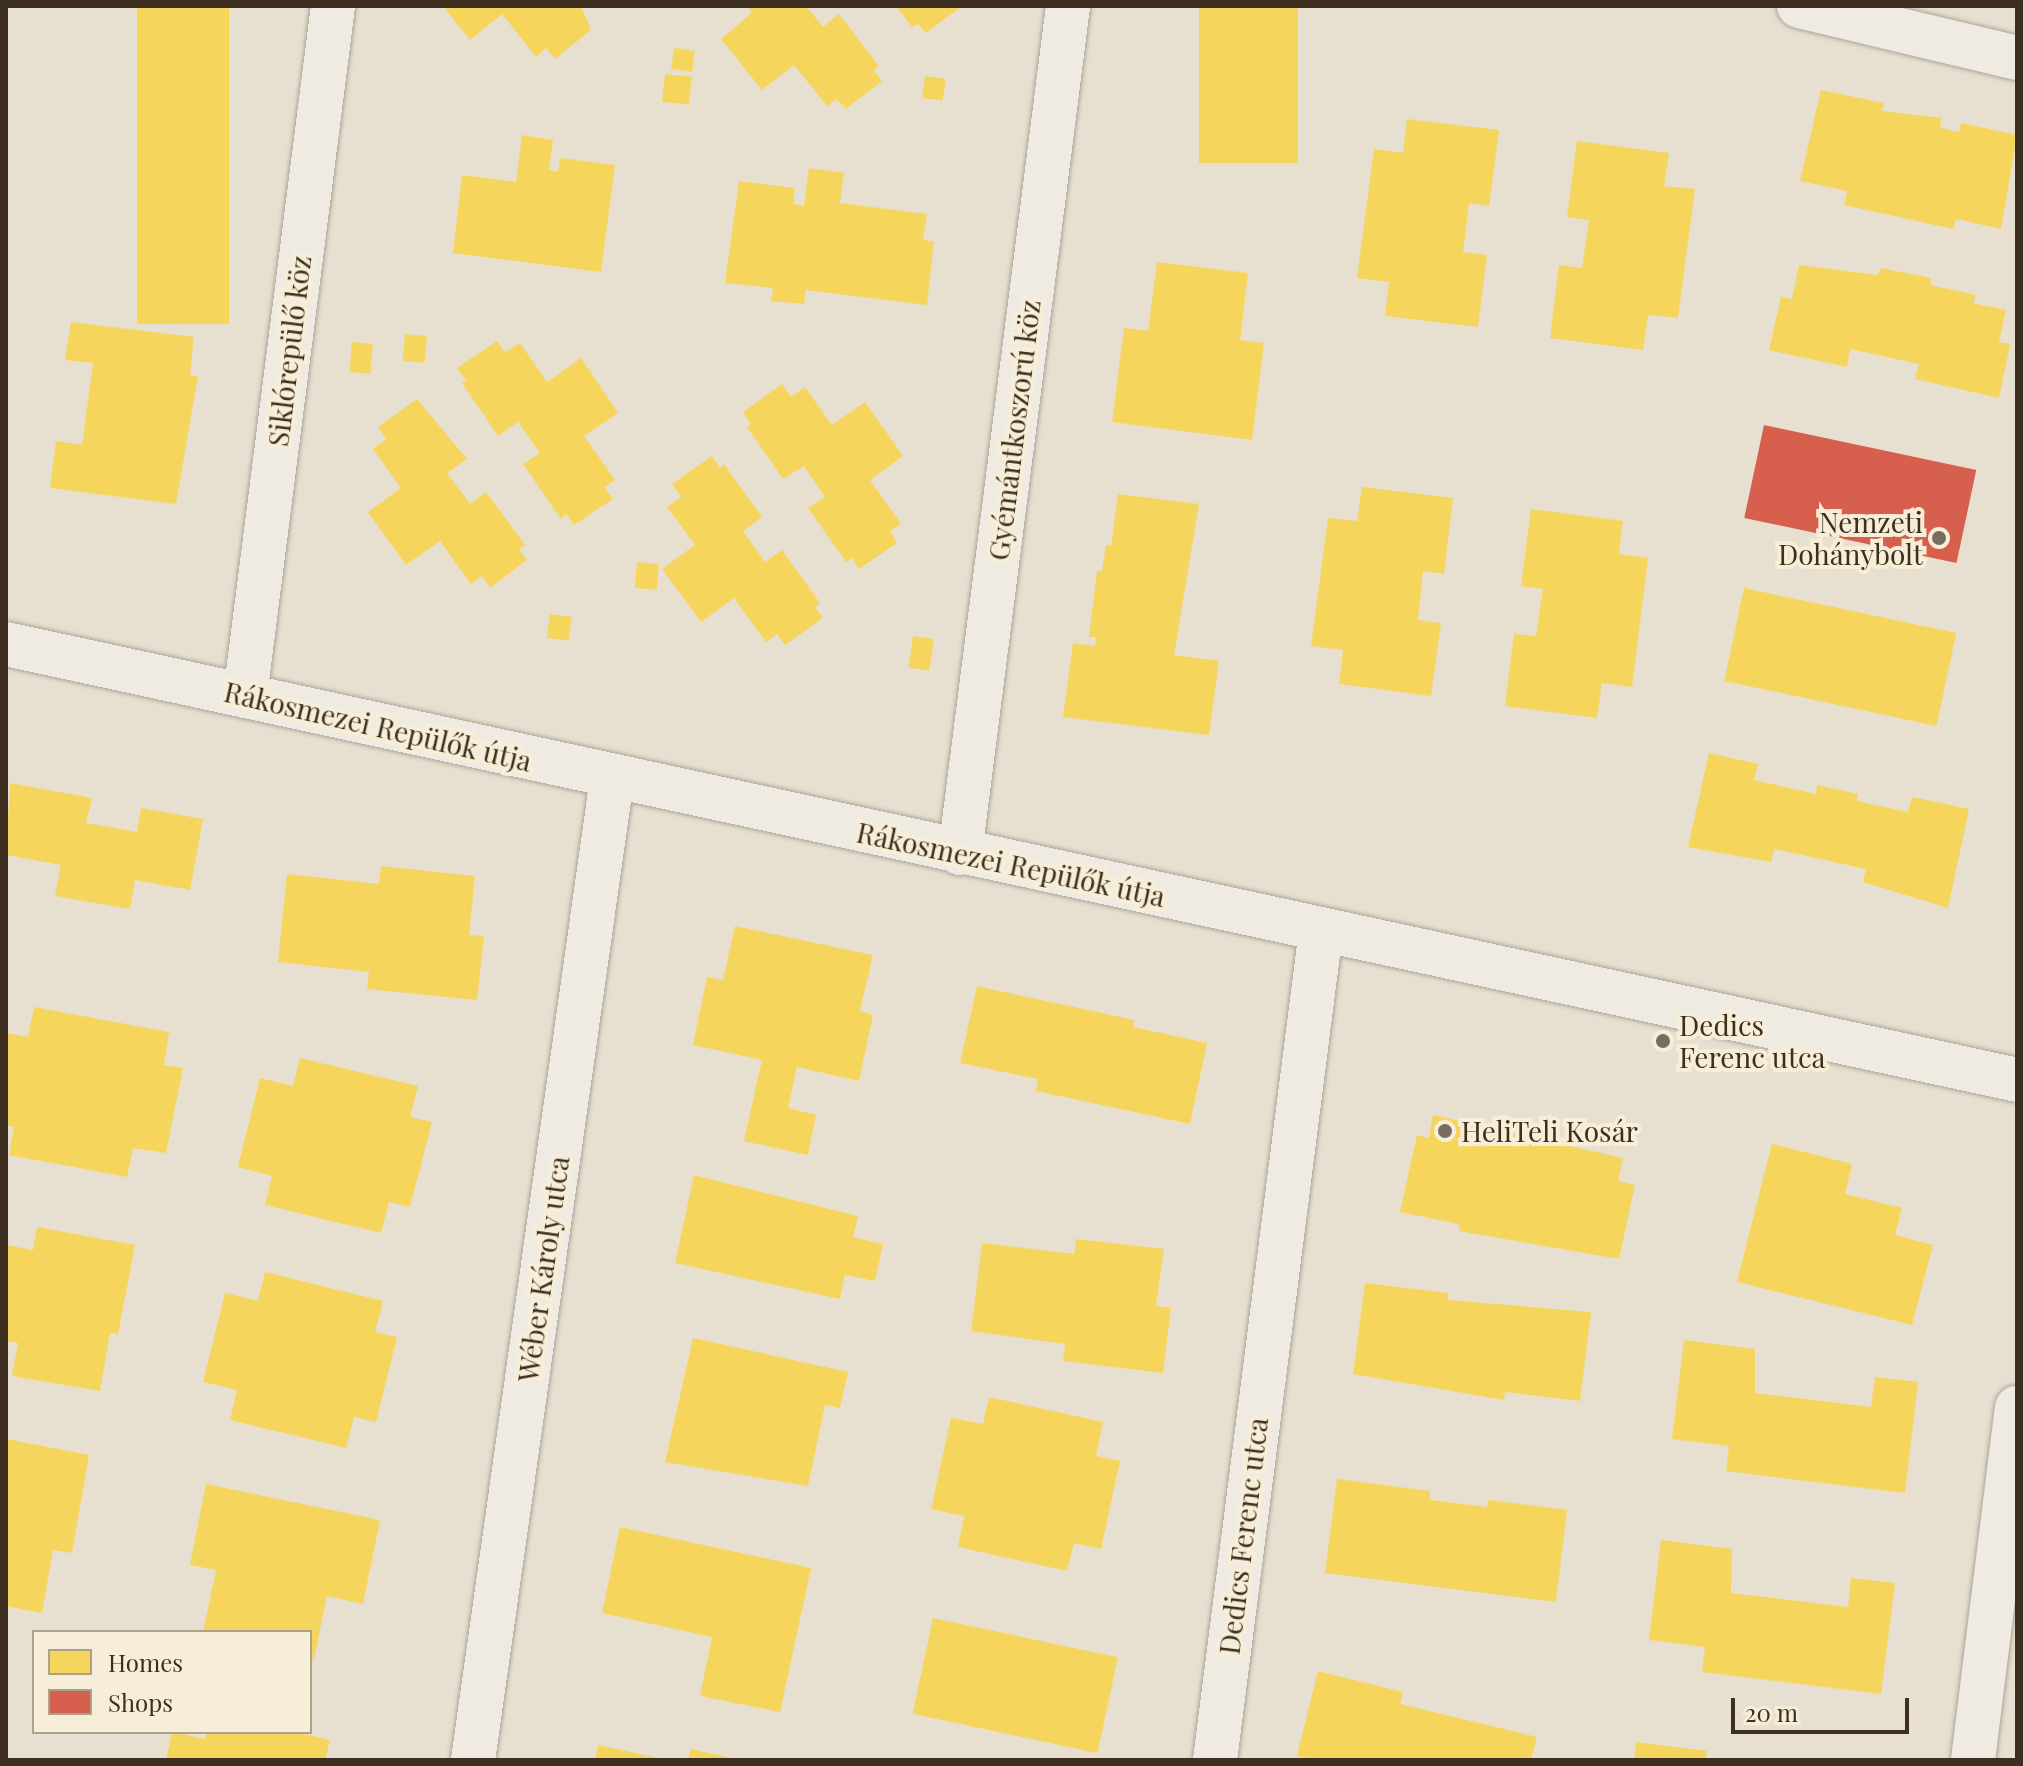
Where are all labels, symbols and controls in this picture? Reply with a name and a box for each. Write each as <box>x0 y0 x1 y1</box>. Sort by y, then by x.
street label: Siklórepülő köz <box>261 253 317 449</box>
street label: Gyémántkoszorú köz <box>981 297 1047 563</box>
place label: Nemzeti Dohánybolt <box>1778 505 1923 571</box>
marker: Nemzeti Dohánybolt <box>1930 529 1948 547</box>
street label: Rákosmezei Repülők útja <box>221 674 535 778</box>
street label: Rákosmezei Repülők útja <box>854 815 1168 913</box>
place label: Dedics Ferenc utca <box>1679 1008 1826 1074</box>
marker: Dedics Ferenc utca <box>1654 1032 1672 1050</box>
place label: HeliTeli Kosár <box>1461 1114 1638 1148</box>
marker: HeliTeli Kosár <box>1436 1122 1454 1140</box>
street label: Wéber Károly utca <box>510 1153 576 1385</box>
street label: Dedics Ferenc utca <box>1212 1416 1274 1656</box>
legend <box>32 1630 312 1734</box>
text: Homes <box>108 1646 183 1678</box>
scale bar <box>1735 1682 1913 1732</box>
text: Shops <box>108 1686 173 1718</box>
text: 20 m <box>1745 1696 1798 1728</box>

